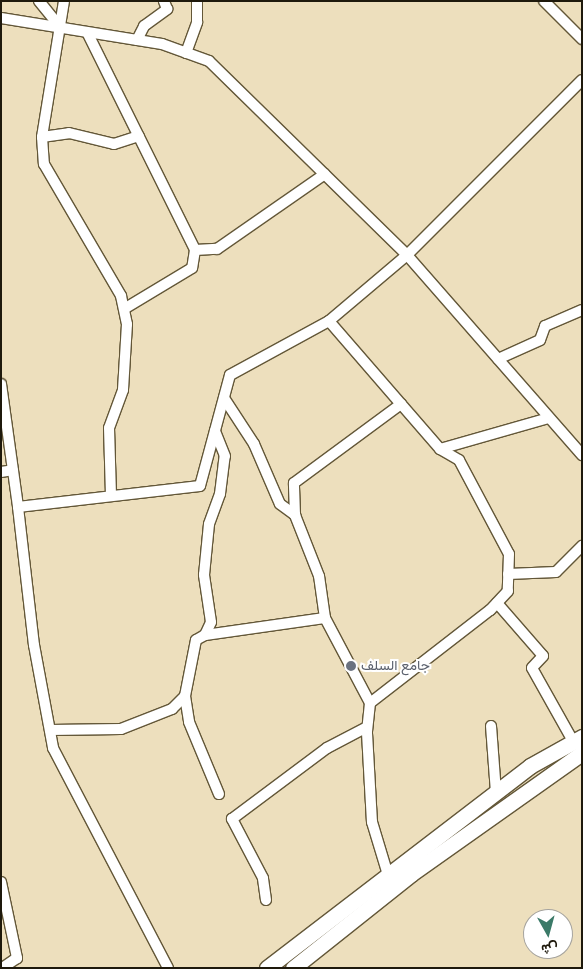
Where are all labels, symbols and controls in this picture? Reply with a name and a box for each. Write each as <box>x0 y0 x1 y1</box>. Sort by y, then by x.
place label: جامع السلف <box>361 658 430 674</box>
marker: جامع السلف <box>345 660 357 672</box>
north arrow <box>523 909 573 959</box>
text: ش <box>540 939 559 958</box>

